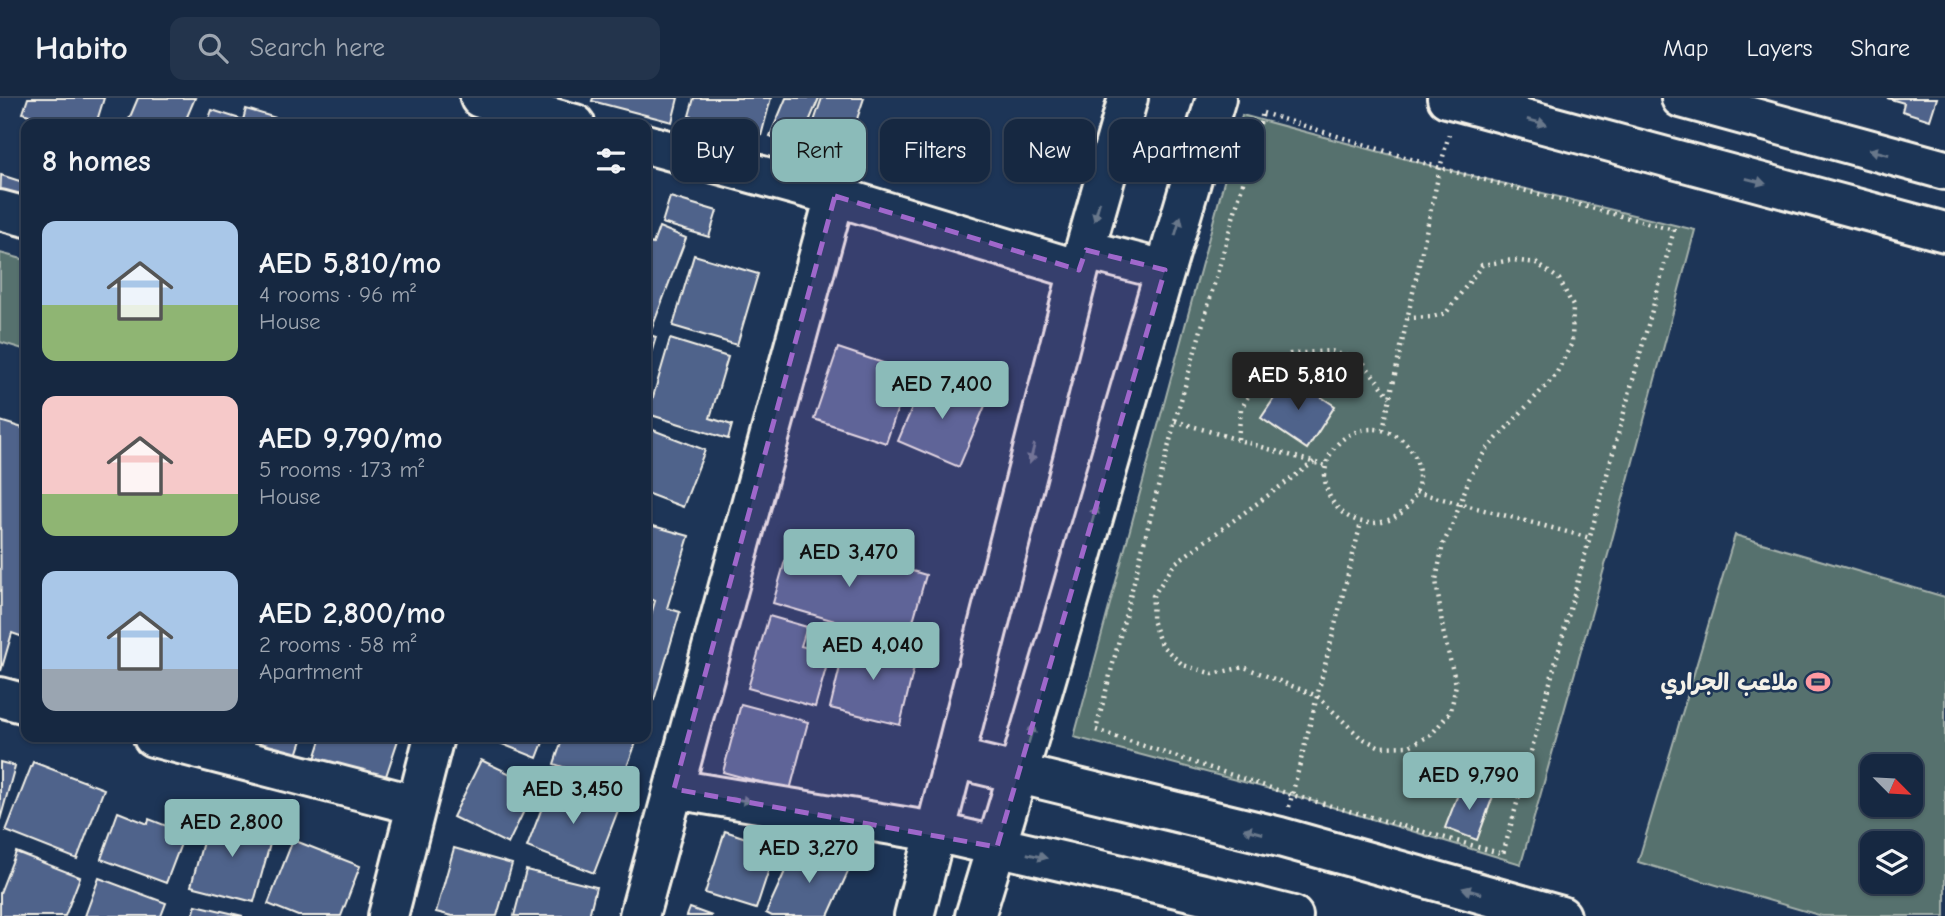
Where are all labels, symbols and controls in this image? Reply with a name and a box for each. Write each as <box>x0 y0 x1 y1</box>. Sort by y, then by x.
search box <box>170 17 660 80</box>
text: Habito <box>35 29 128 67</box>
icon: search <box>194 29 232 67</box>
text: Search here <box>250 33 385 63</box>
text: Map <box>1663 34 1709 62</box>
text: Layers <box>1747 34 1812 62</box>
text: Share <box>1850 34 1910 62</box>
one-way arrow <box>1526 117 1548 128</box>
chip: Buy <box>672 119 758 182</box>
chip: Rent <box>772 119 866 182</box>
chip: Filters <box>880 119 990 182</box>
chip: New <box>1004 119 1095 182</box>
chip: Apartment <box>1109 119 1264 182</box>
icon: filters <box>592 142 630 180</box>
text: 8 homes <box>42 144 151 179</box>
one-way arrow <box>1868 146 1890 157</box>
one-way arrow <box>1745 176 1767 187</box>
one-way arrow <box>1091 200 1102 222</box>
one-way arrow <box>1173 215 1183 236</box>
text: AED 5,810/mo <box>259 246 441 281</box>
icon: home <box>98 249 182 333</box>
text: 4 rooms · 96 m² <box>259 281 416 308</box>
text: House <box>259 308 321 335</box>
pin: AED 5,810 <box>1218 352 1378 412</box>
text: AED 5,810 <box>1248 361 1348 388</box>
pin: AED 7,400 <box>862 362 1022 421</box>
text: AED 7,400 <box>892 370 992 397</box>
text: AED 9,790/mo <box>259 421 442 456</box>
icon: home <box>98 424 182 508</box>
one-way arrow <box>1026 444 1037 466</box>
text: 5 rooms · 173 m² <box>259 456 424 483</box>
text: House <box>259 483 321 510</box>
one-way arrow <box>1089 504 1099 525</box>
pin: AED 3,470 <box>769 530 929 589</box>
text: AED 3,470 <box>800 538 898 565</box>
text: AED 2,800/mo <box>259 596 446 631</box>
icon: home <box>98 599 182 683</box>
pin: AED 4,040 <box>793 622 953 682</box>
text: 2 rooms · 58 m² <box>259 631 417 658</box>
text: AED 4,040 <box>822 631 924 658</box>
text: Apartment <box>259 658 362 685</box>
sports icon: ملاعب الجراري <box>1804 668 1832 696</box>
place label: ملاعب الجراري <box>1660 669 1798 700</box>
one-way arrow <box>1026 723 1036 744</box>
pin: AED 9,790 <box>1389 752 1549 812</box>
north arrow <box>1860 754 1923 817</box>
map controls <box>1860 754 1923 894</box>
text: AED 9,790 <box>1419 761 1519 788</box>
pin: AED 3,450 <box>493 766 653 826</box>
text: AED 3,450 <box>523 775 623 802</box>
one-way arrow <box>730 795 752 806</box>
pin: AED 2,800 <box>152 800 312 859</box>
text: AED 2,800 <box>181 808 283 835</box>
one-way arrow <box>1242 825 1264 836</box>
pin: AED 3,270 <box>729 826 889 885</box>
button: layers <box>1860 831 1923 894</box>
text: AED 3,270 <box>759 834 859 861</box>
one-way arrow <box>1026 851 1048 862</box>
one-way arrow <box>1461 885 1483 896</box>

